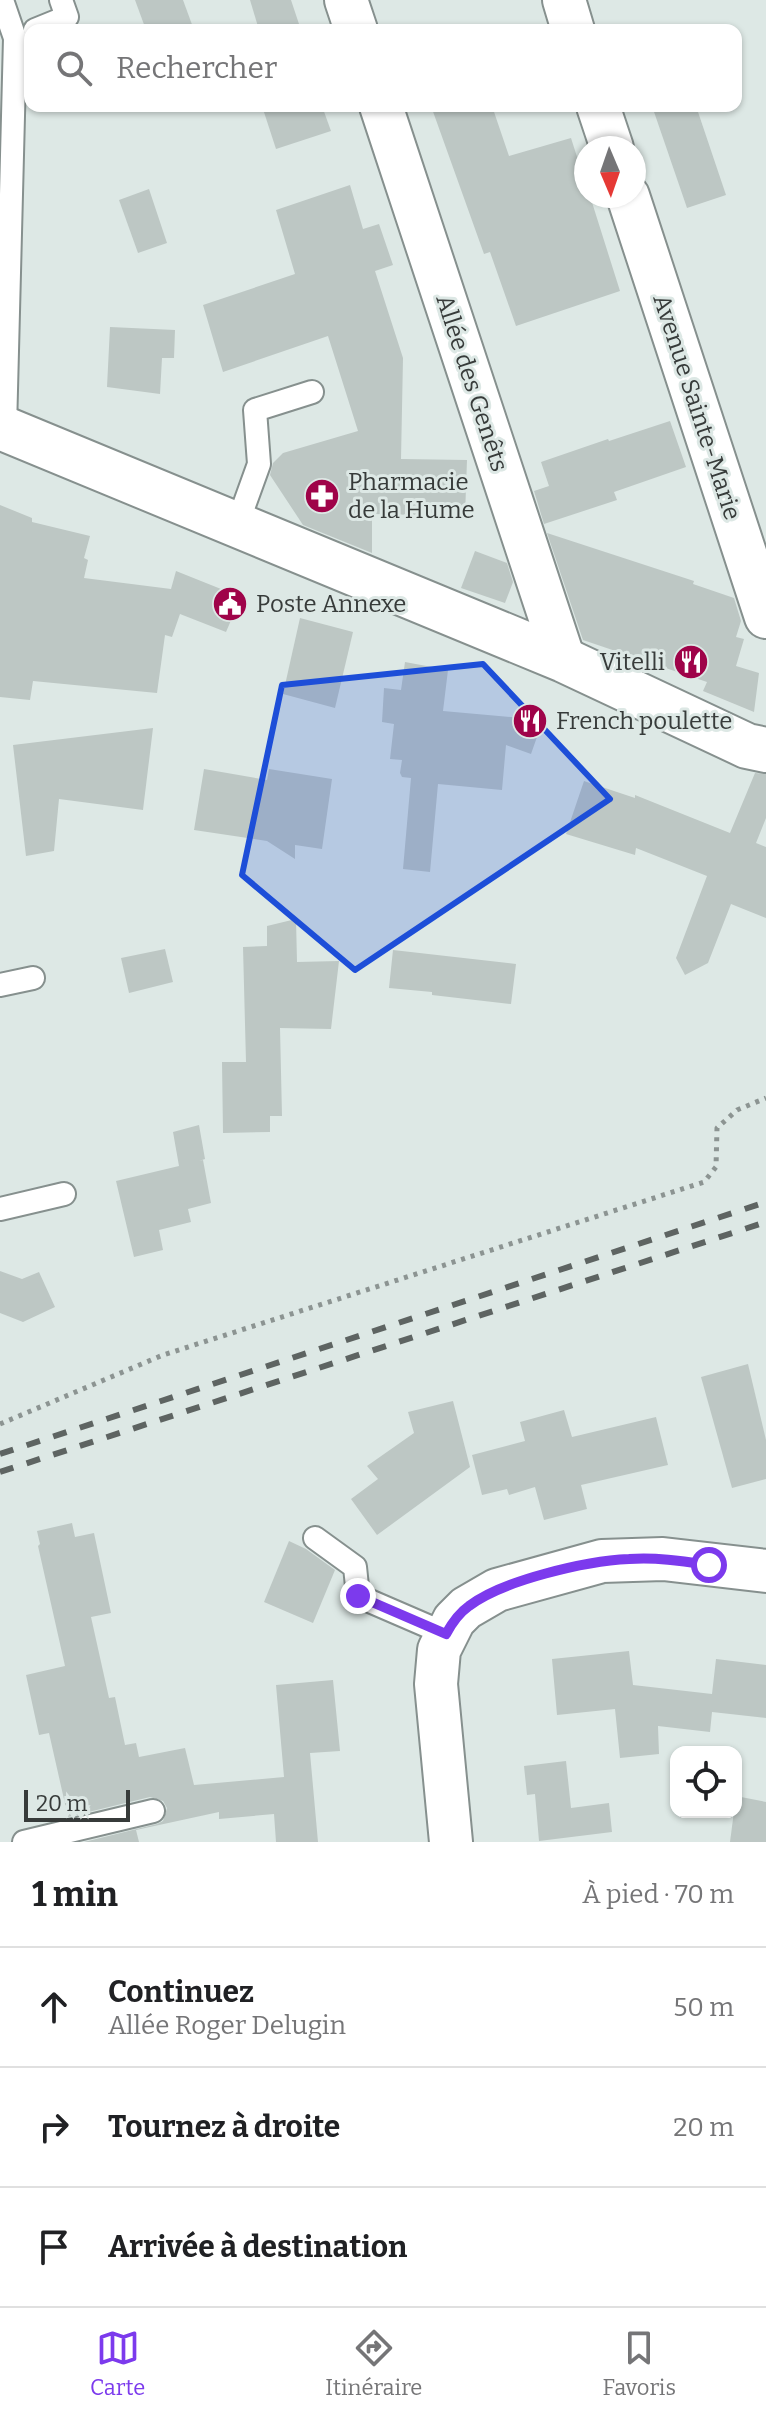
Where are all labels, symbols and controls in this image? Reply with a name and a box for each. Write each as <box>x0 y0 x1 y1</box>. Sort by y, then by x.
search box <box>24 24 742 112</box>
icon: search <box>52 46 96 90</box>
text: Rechercher <box>116 50 277 86</box>
north arrow <box>574 136 646 208</box>
street label: Allée des Genêts <box>430 291 514 475</box>
street label: Avenue Sainte-Marie <box>647 291 747 523</box>
place label: Pharmacie de la Hume <box>348 468 475 524</box>
pharmacy icon: Pharmacie de la Hume <box>303 477 341 515</box>
public building icon: Poste Annexe <box>211 585 249 623</box>
place label: Poste Annexe <box>256 590 406 618</box>
restaurant icon: Vitelli <box>672 643 710 681</box>
place label: Vitelli <box>600 648 665 676</box>
restaurant icon: French poulette <box>511 702 549 740</box>
place label: French poulette <box>556 707 732 735</box>
route start <box>691 1547 727 1583</box>
route end <box>340 1578 376 1614</box>
map controls <box>670 1746 742 1818</box>
button: locate <box>670 1746 742 1818</box>
scale bar <box>24 1786 130 1822</box>
text: 20 m <box>36 1790 87 1817</box>
text: 1 min <box>32 1874 118 1915</box>
text: À pied · 70 m <box>582 1879 734 1910</box>
text: Continuez <box>108 1974 254 2010</box>
icon: ahead <box>32 1985 76 2029</box>
text: 50 m <box>673 1992 734 2023</box>
text: Allée Roger Delugin <box>108 2010 346 2041</box>
icon: right <box>32 2105 76 2149</box>
text: Tournez à droite <box>108 2109 340 2145</box>
text: 20 m <box>673 2112 734 2143</box>
icon: arrive <box>32 2225 76 2269</box>
text: Arrivée à destination <box>108 2229 407 2265</box>
tab: Carte <box>90 2326 145 2401</box>
tab: Itinéraire <box>325 2326 422 2401</box>
tab: Favoris <box>602 2326 676 2401</box>

